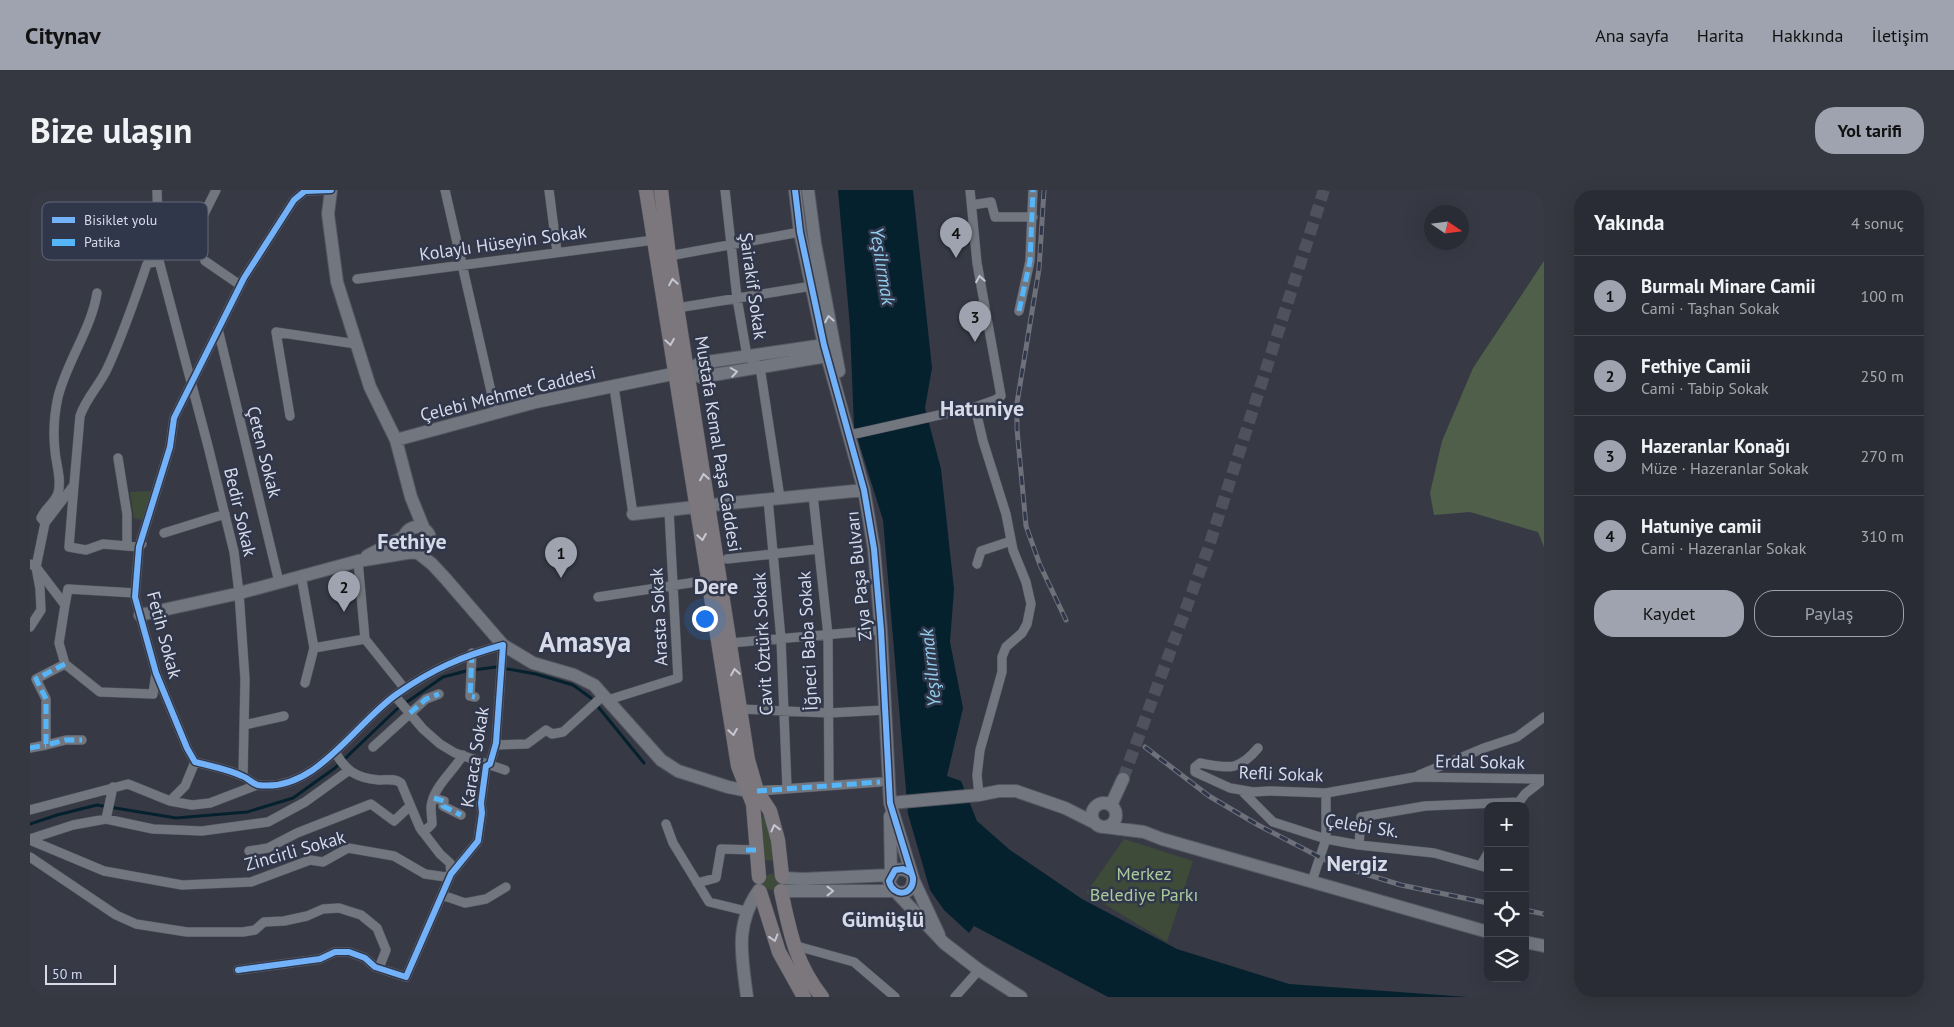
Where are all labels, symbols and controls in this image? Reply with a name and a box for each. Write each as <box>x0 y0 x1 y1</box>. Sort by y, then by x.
text: Citynav <box>25 20 101 51</box>
text: Ana sayfa <box>1595 24 1669 47</box>
text: Harita <box>1697 24 1744 47</box>
text: Hakkında <box>1772 24 1843 47</box>
text: İletişim <box>1871 24 1929 47</box>
text: Bize ulaşın <box>30 107 192 153</box>
button: Yol tarifi <box>1815 107 1924 154</box>
legend <box>42 202 208 260</box>
north arrow <box>1424 205 1469 250</box>
text: Yakında <box>1594 209 1664 236</box>
text: Bisiklet yolu <box>84 211 157 229</box>
text: 4 sonuç <box>1851 213 1904 233</box>
pin: 4 <box>940 217 972 258</box>
street label: Kolaylı Hüseyin Sokak <box>418 219 588 266</box>
water label: Yeşilırmak <box>865 225 901 308</box>
street label: Şairakif Sokak <box>735 231 772 341</box>
text: Patika <box>84 233 120 251</box>
one-way arrow <box>975 274 985 283</box>
text: Burmalı Minare Camii <box>1641 274 1816 298</box>
one-way arrow <box>668 278 679 286</box>
text: 1 <box>1605 286 1615 306</box>
text: 100 m <box>1861 286 1904 306</box>
text: Cami · Taşhan Sokak <box>1641 298 1779 318</box>
pin: 3 <box>959 301 991 342</box>
one-way arrow <box>825 314 835 323</box>
street label: Mustafa Kemal Paşa Caddesi <box>690 334 747 554</box>
one-way arrow <box>665 337 675 346</box>
text: Fethiye Camii <box>1641 354 1751 378</box>
street label: Çelebi Mehmet Caddesi <box>418 361 598 426</box>
text: 2 <box>1605 366 1615 386</box>
text: 250 m <box>1861 366 1904 386</box>
one-way arrow <box>730 367 738 377</box>
text: Cami · Tabip Sokak <box>1641 378 1769 398</box>
district label: Hatuniye <box>940 394 1024 422</box>
street label: Çeten Sokak <box>242 404 287 501</box>
text: Hazeranlar Konağı <box>1641 434 1790 458</box>
text: 3 <box>1605 446 1615 466</box>
text: 270 m <box>1861 446 1904 466</box>
text: Müze · Hazeranlar Sokak <box>1641 458 1809 478</box>
street label: Bedir Sokak <box>219 465 262 559</box>
one-way arrow <box>700 473 710 481</box>
street label: Ziya Paşa Bulvarı <box>840 510 877 642</box>
text: Hatuniye camii <box>1641 514 1762 538</box>
text: 4 <box>1605 526 1615 546</box>
text: 310 m <box>1861 526 1904 546</box>
district label: Fethiye <box>377 527 447 555</box>
one-way arrow <box>696 532 706 541</box>
pin: 1 <box>545 537 577 578</box>
text: Cami · Hazeranlar Sokak <box>1641 538 1806 558</box>
street label: Arasta Sokak <box>644 567 673 667</box>
street label: İğneci Baba Sokak <box>792 570 823 711</box>
pin: 2 <box>328 571 360 612</box>
street label: Cavit Öztürk Sokak <box>747 571 778 716</box>
district label: Dere <box>694 572 738 600</box>
street label: Fetih Sokak <box>142 589 187 681</box>
button: Kaydet <box>1594 590 1744 637</box>
button: Paylaş <box>1754 590 1904 637</box>
your location <box>692 606 718 632</box>
district label: Amasya <box>539 623 631 660</box>
water label: Yeşilırmak <box>914 626 946 708</box>
one-way arrow <box>730 668 740 677</box>
street label: Karaca Sokak <box>455 705 494 809</box>
one-way arrow <box>727 728 737 736</box>
street label: Erdal Sokak <box>1435 749 1525 774</box>
street label: Refli Sokak <box>1238 761 1324 786</box>
map controls <box>1484 802 1529 982</box>
button: + <box>1484 802 1529 847</box>
street label: Çelebi Sk. <box>1323 808 1401 843</box>
one-way arrow <box>770 824 780 832</box>
street label: Zincirli Sokak <box>242 825 348 876</box>
button: − <box>1484 847 1529 892</box>
district label: Nergiz <box>1326 849 1388 877</box>
park label: Merkez Belediye Parkı <box>1090 862 1198 906</box>
one-way arrow <box>826 886 834 896</box>
button: locate <box>1484 892 1529 937</box>
district label: Gümüşlü <box>842 905 924 933</box>
one-way arrow <box>769 934 779 942</box>
button: layers <box>1484 937 1529 982</box>
scale bar <box>45 962 116 985</box>
text: 50 m <box>52 965 82 983</box>

